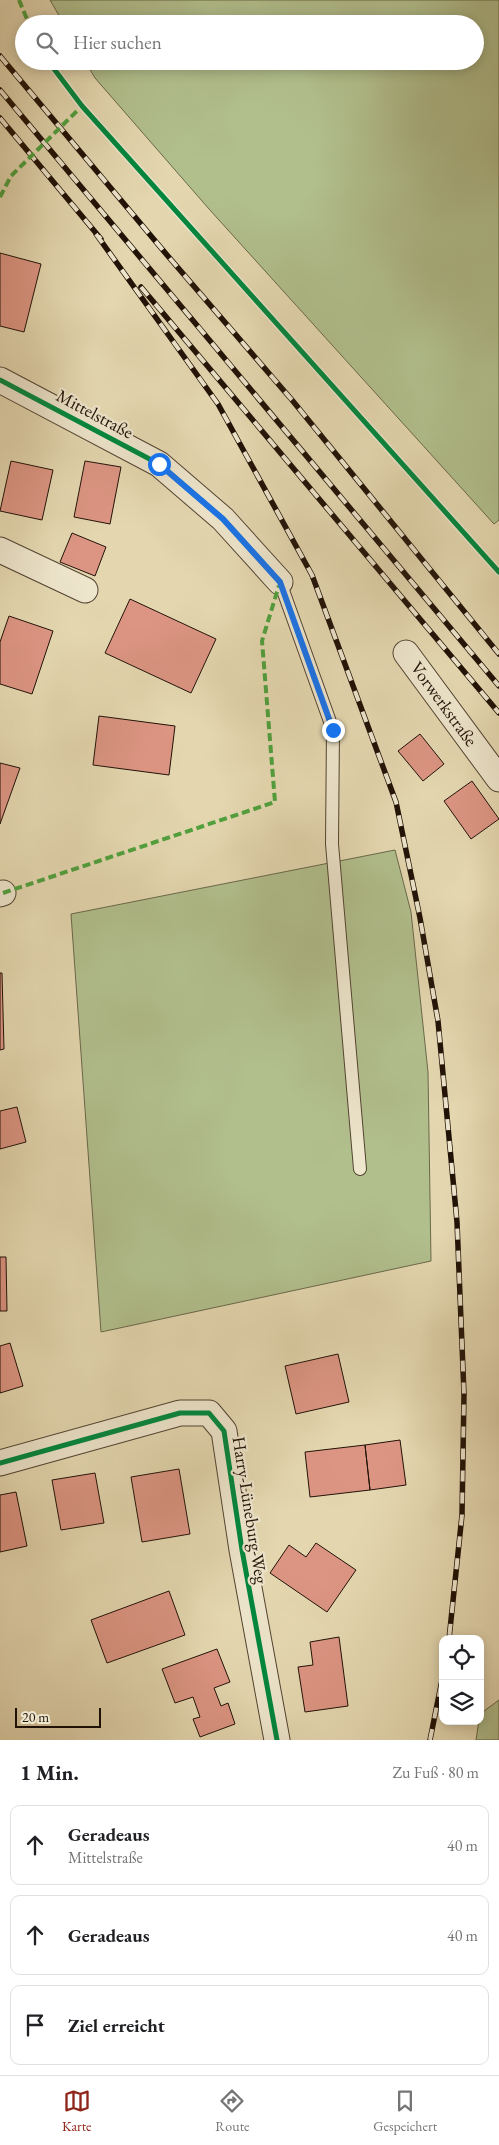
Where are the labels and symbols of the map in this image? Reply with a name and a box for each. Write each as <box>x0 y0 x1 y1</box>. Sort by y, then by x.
street label: Mittelstraße <box>53 384 138 443</box>
route start <box>148 453 171 476</box>
street label: Vorwerkstraße <box>406 657 483 751</box>
route end <box>322 719 345 742</box>
street label: Harry-Lüneburg-Weg <box>227 1435 274 1585</box>
scale bar <box>15 1705 101 1728</box>

